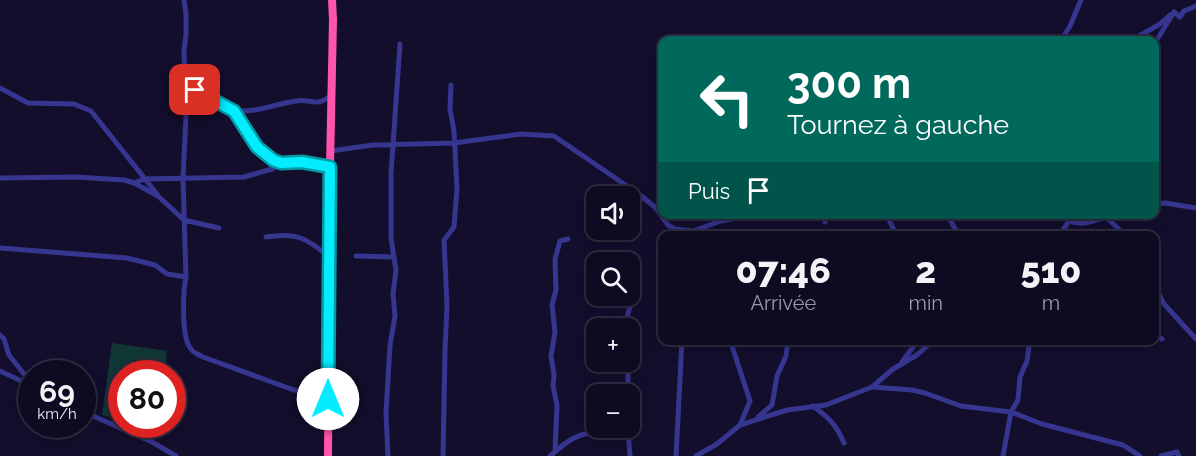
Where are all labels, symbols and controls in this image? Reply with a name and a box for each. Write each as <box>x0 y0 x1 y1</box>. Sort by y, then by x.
text: 300 m <box>787 59 911 108</box>
icon: left <box>688 60 766 138</box>
pin <box>169 64 220 115</box>
icon: arrive <box>178 73 211 106</box>
text: Tournez à gauche <box>787 109 1009 140</box>
icon: arrive <box>742 174 775 207</box>
text: Puis <box>688 178 730 204</box>
map controls <box>586 186 640 438</box>
button: sound <box>586 186 640 240</box>
text: 07:46 <box>736 249 831 291</box>
text: 2 <box>915 249 936 291</box>
text: 510 <box>1021 249 1081 291</box>
button: search <box>586 252 640 306</box>
text: Arrivée <box>750 291 816 315</box>
text: min <box>909 291 943 315</box>
text: m <box>1042 291 1060 315</box>
button: + <box>586 318 640 372</box>
speed limit sign: 80 <box>108 360 186 438</box>
position arrow <box>296 367 360 431</box>
text: 69 <box>39 374 75 409</box>
button: − <box>586 384 640 438</box>
text: km/h <box>37 405 77 423</box>

